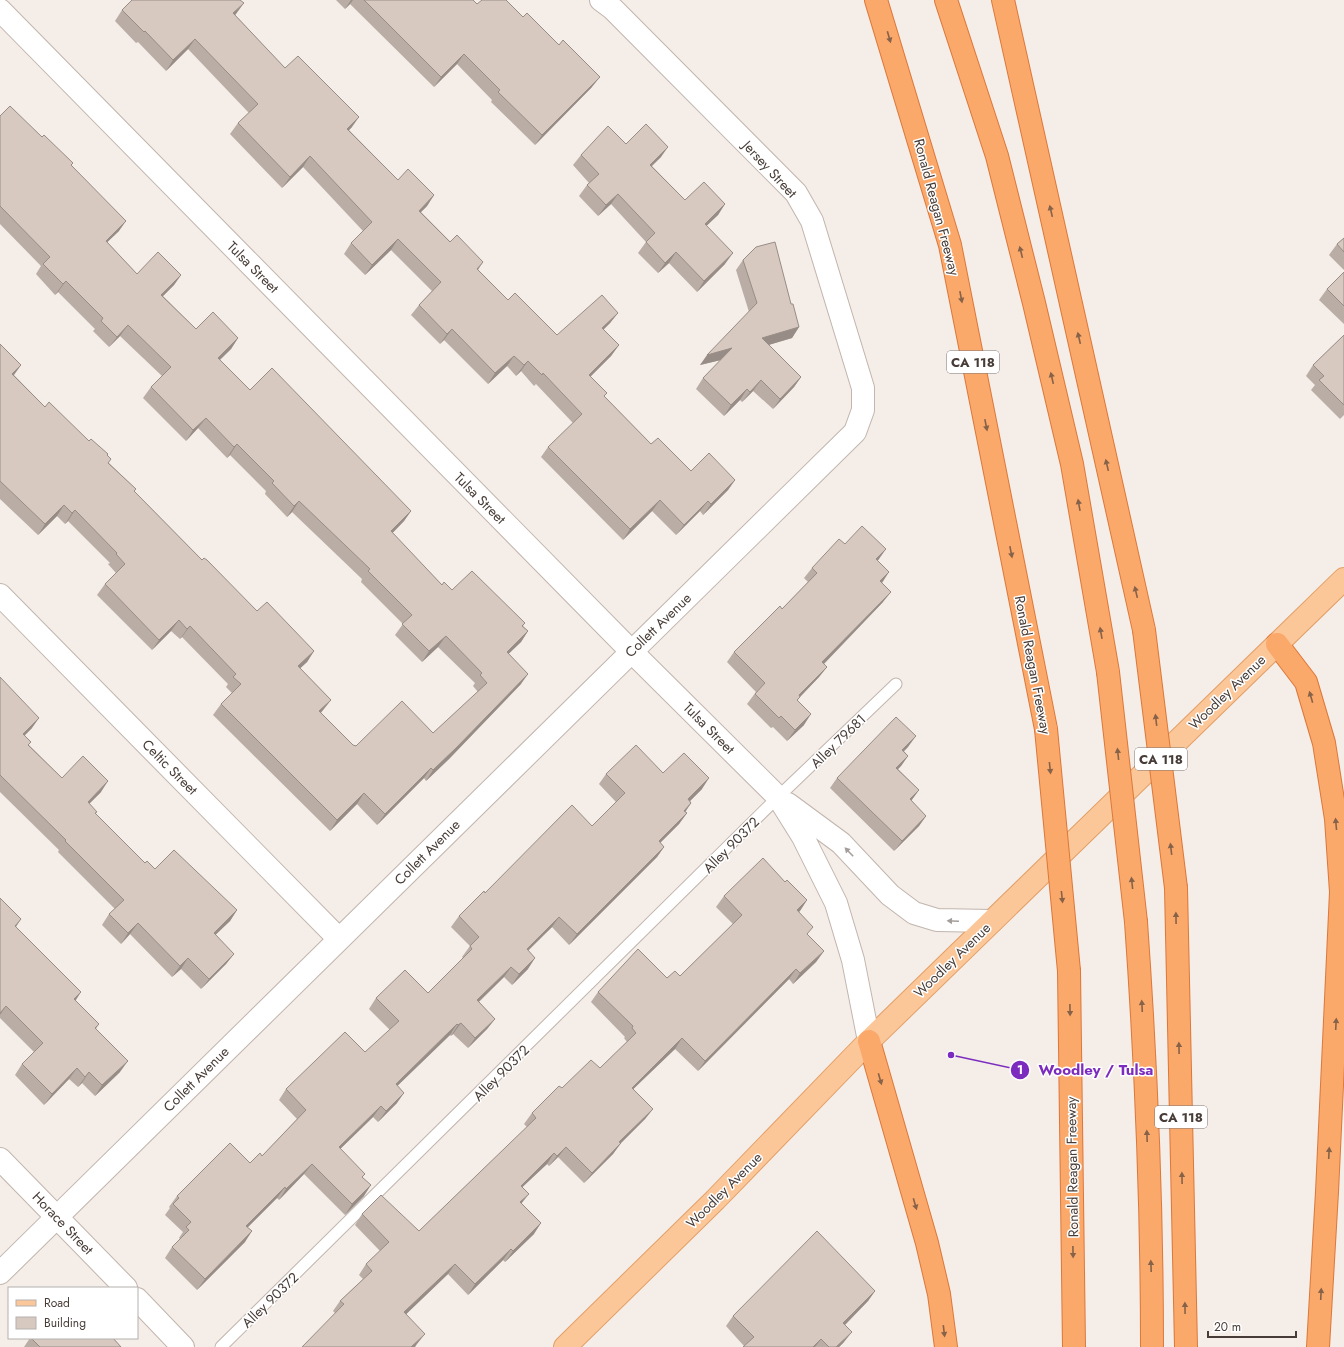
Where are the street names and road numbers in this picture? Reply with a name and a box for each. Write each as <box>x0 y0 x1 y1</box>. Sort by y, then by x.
street label: Jersey Street <box>737 134 802 203</box>
street label: Ronald Reagan Freeway <box>909 136 965 278</box>
street label: Tulsa Street <box>223 237 284 298</box>
road number: CA 118 <box>947 351 999 373</box>
street label: Tulsa Street <box>450 468 511 529</box>
street label: Collett Avenue <box>620 588 696 662</box>
street label: Ronald Reagan Freeway <box>1010 594 1056 737</box>
street label: Woodley Avenue <box>1184 650 1270 734</box>
street label: Tulsa Street <box>679 698 740 759</box>
street label: Alley 79681 <box>806 709 870 773</box>
street label: Celtic Street <box>138 735 203 800</box>
road number: CA 118 <box>1135 748 1187 770</box>
street label: Alley 90372 <box>698 812 764 878</box>
street label: Collett Avenue <box>390 815 464 889</box>
street label: Woodley Avenue <box>909 918 995 1002</box>
street label: Alley 90372 <box>468 1040 534 1106</box>
street label: Collett Avenue <box>159 1042 233 1116</box>
street label: Ronald Reagan Freeway <box>1061 1096 1083 1238</box>
road number: CA 118 <box>1155 1106 1207 1128</box>
street label: Woodley Avenue <box>682 1148 766 1232</box>
street label: Horace Street <box>28 1187 99 1259</box>
street label: Alley 90372 <box>237 1268 303 1332</box>

